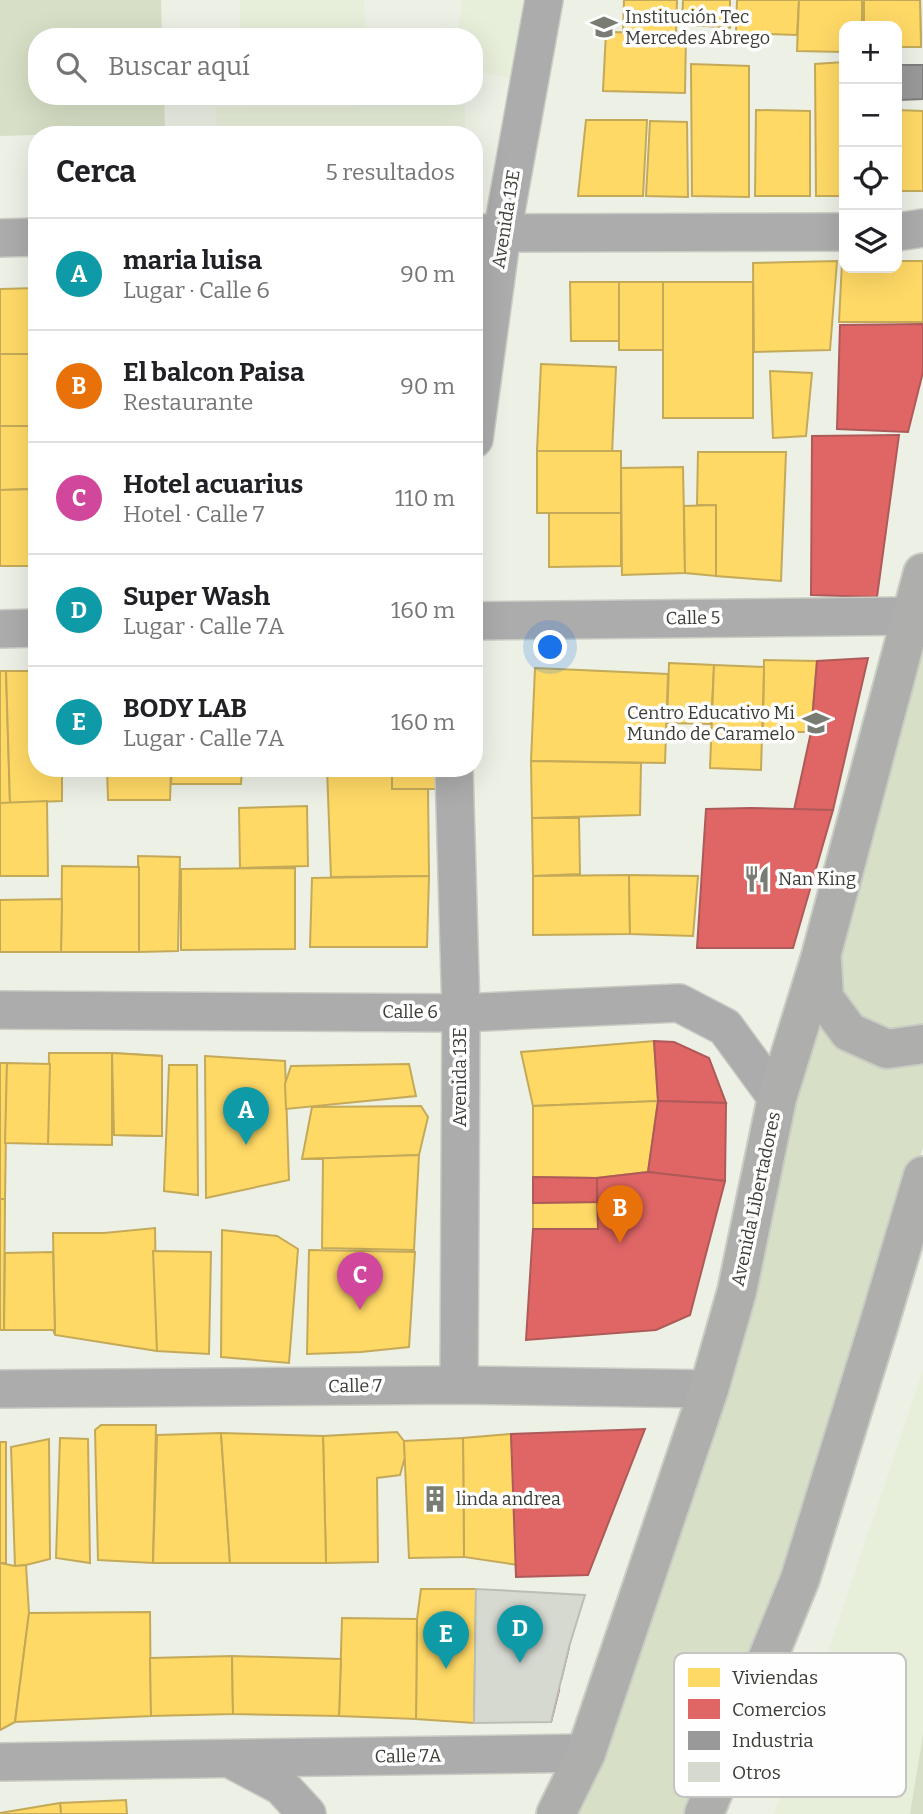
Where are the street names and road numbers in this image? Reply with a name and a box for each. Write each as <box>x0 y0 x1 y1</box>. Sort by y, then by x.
street label: Avenida 13E <box>487 168 525 270</box>
street label: Calle 5 <box>666 607 720 629</box>
street label: Calle 6 <box>382 1001 438 1023</box>
street label: Avenida 13E <box>449 1027 471 1127</box>
street label: Avenida Libertadores <box>727 1110 785 1288</box>
street label: Calle 7 <box>328 1375 382 1397</box>
street label: Calle 7A <box>374 1744 442 1768</box>

